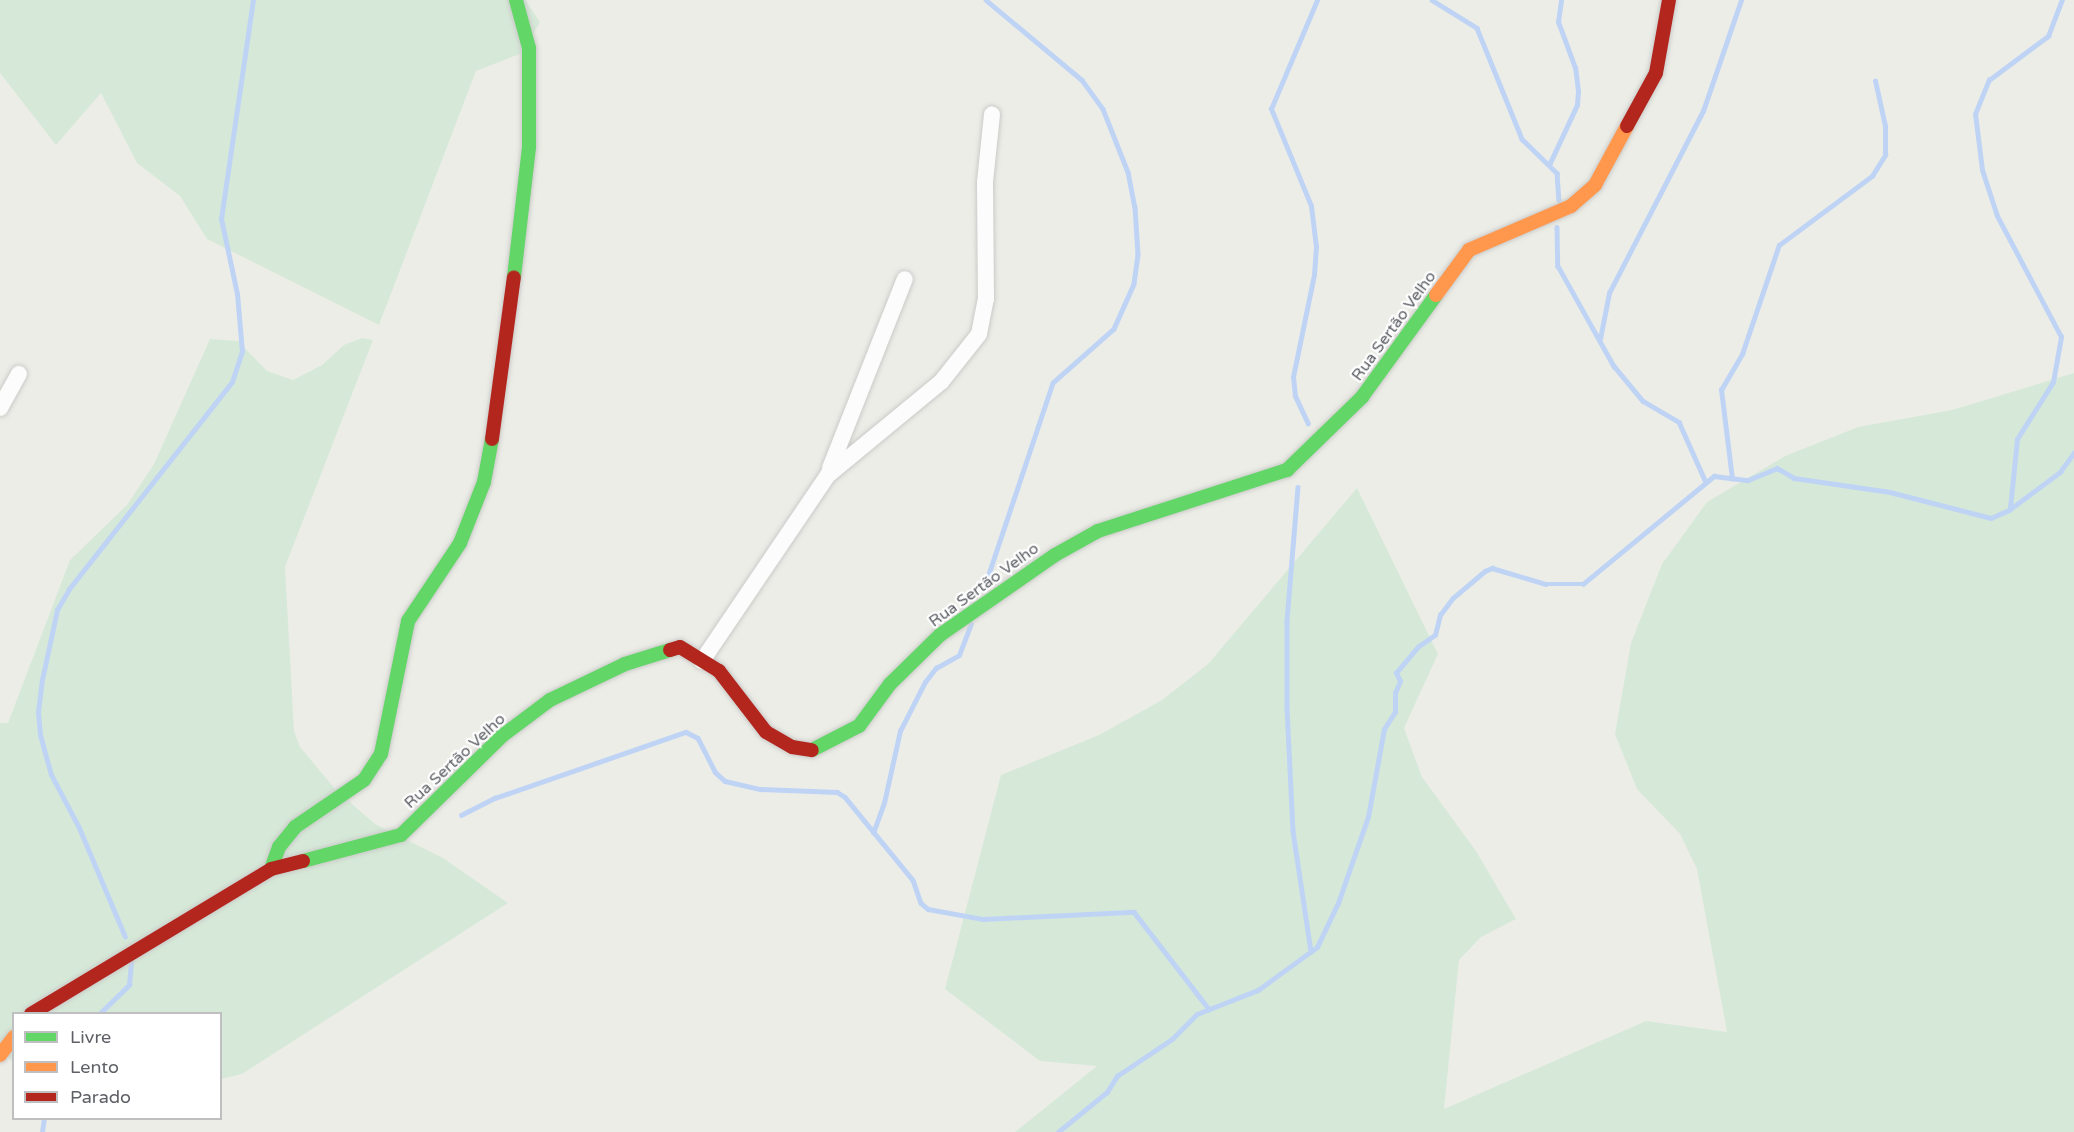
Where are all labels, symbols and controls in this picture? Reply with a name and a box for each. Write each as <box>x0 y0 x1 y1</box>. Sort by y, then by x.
street label: Rua Sertão Velho <box>1348 267 1440 385</box>
street label: Rua Sertão Velho <box>925 539 1043 631</box>
street label: Rua Sertão Velho <box>401 709 509 813</box>
legend <box>12 1012 222 1120</box>
text: Livre <box>70 1026 111 1048</box>
text: Lento <box>70 1056 119 1078</box>
text: Parado <box>70 1086 131 1108</box>

